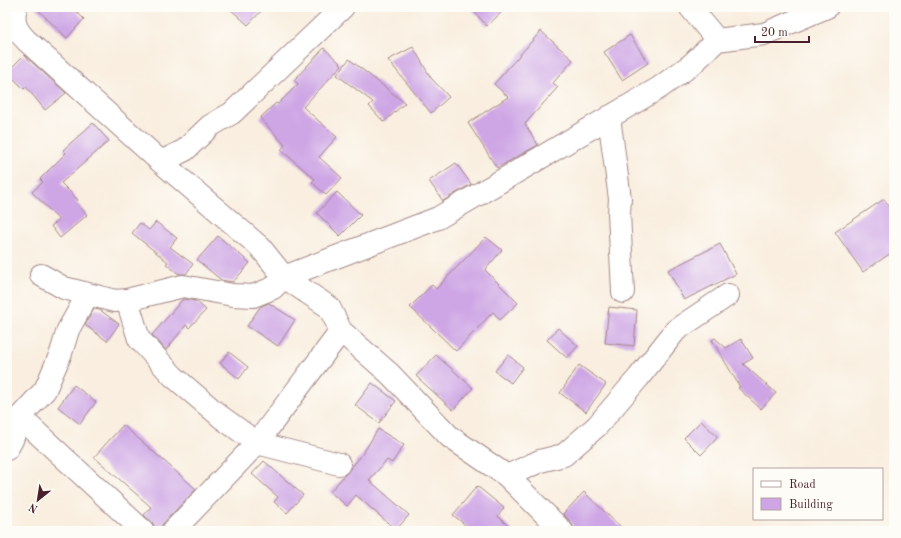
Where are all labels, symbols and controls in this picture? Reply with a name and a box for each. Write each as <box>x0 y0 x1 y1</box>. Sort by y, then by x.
scale bar <box>755 18 809 44</box>
text: 20 m <box>761 27 788 39</box>
legend <box>753 468 883 520</box>
text: Road <box>789 479 816 491</box>
north arrow <box>18 480 58 520</box>
text: Building <box>789 499 833 511</box>
text: N <box>27 500 40 514</box>

